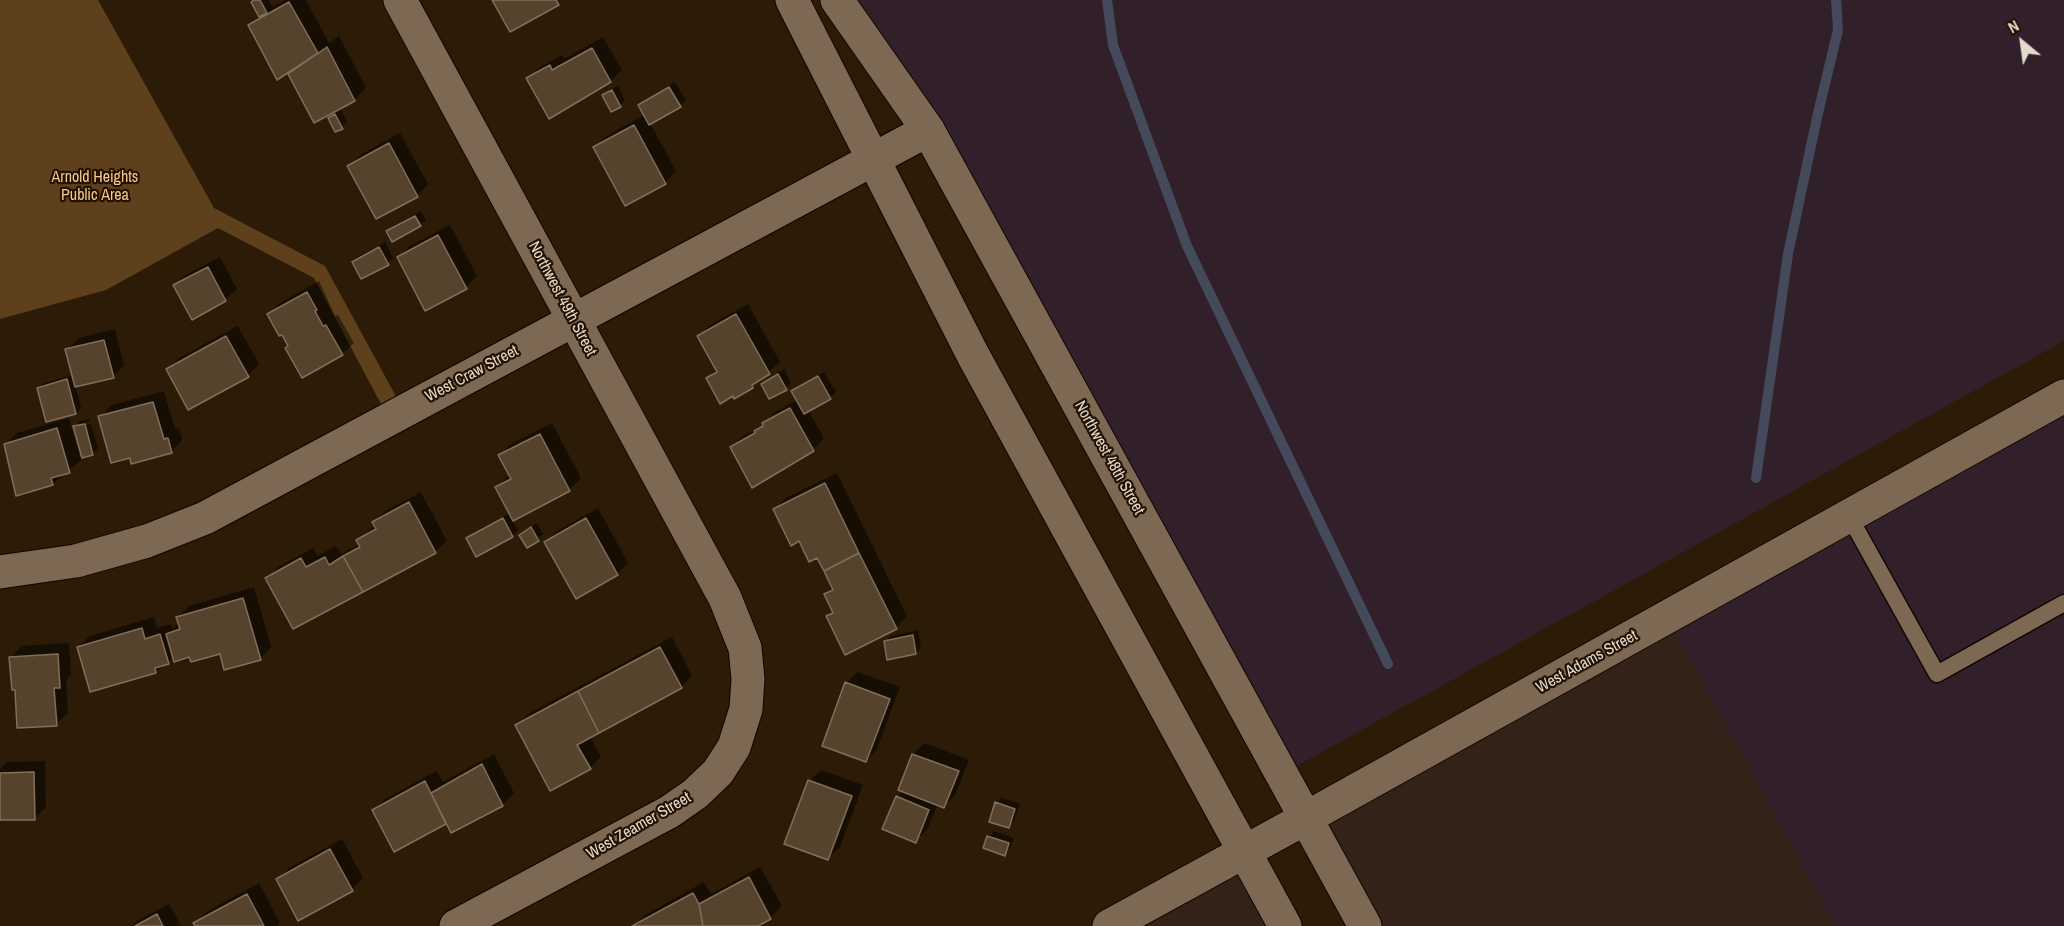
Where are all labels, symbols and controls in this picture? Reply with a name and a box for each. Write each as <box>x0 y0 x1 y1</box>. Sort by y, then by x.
north arrow <box>1992 12 2052 72</box>
text: N <box>2004 14 2023 38</box>
park label: Arnold Heights Public Area <box>52 168 138 206</box>
street label: Northwest 49th Street <box>524 238 600 360</box>
street label: West Craw Street <box>422 341 522 407</box>
street label: Northwest 48th Street <box>1070 398 1148 518</box>
street label: West Adams Street <box>1533 626 1641 698</box>
street label: West Zeamer Street <box>583 788 695 864</box>

